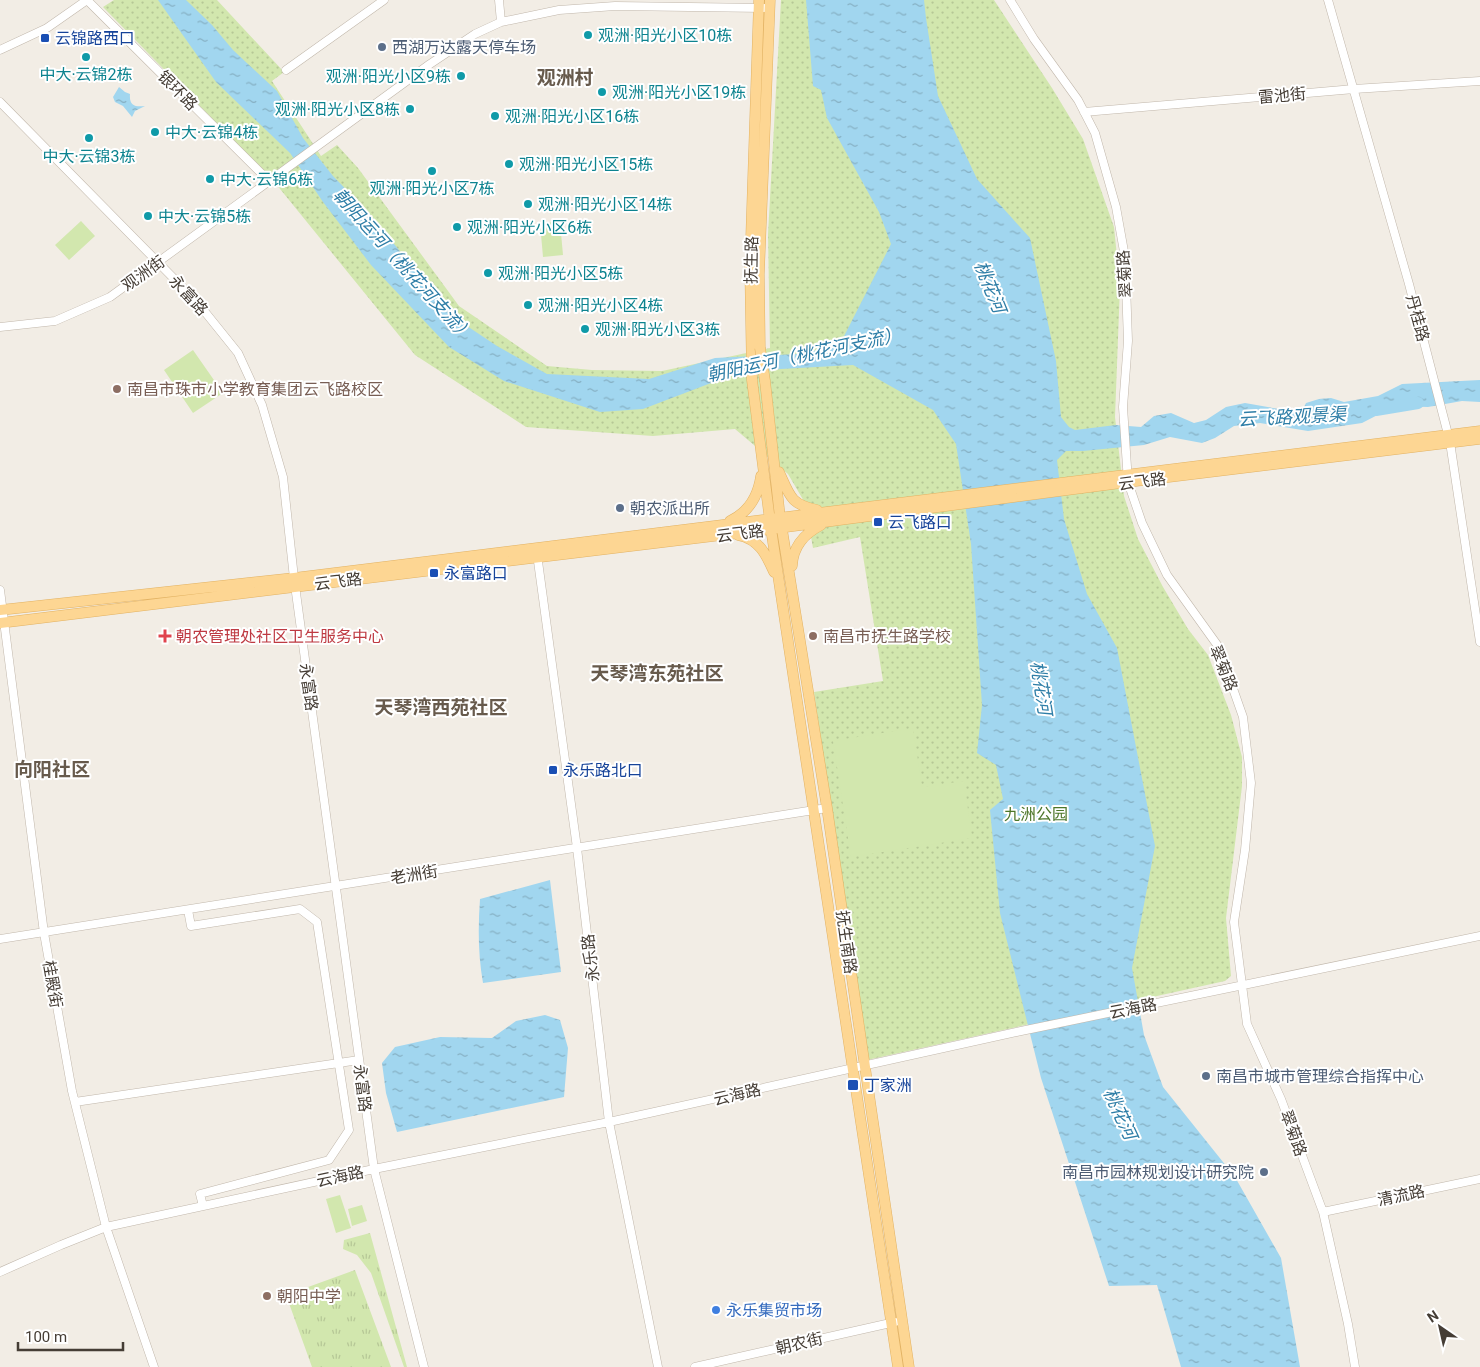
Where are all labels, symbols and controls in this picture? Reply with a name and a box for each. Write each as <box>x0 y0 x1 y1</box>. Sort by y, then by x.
place label: 观洲·阳光小区10栋 <box>598 26 732 45</box>
place label: 云锦路西口 <box>55 29 135 48</box>
marker: 观洲·阳光小区10栋 <box>582 29 594 41</box>
marker: 云锦路西口 <box>39 32 51 44</box>
place label: 西湖万达露天停车场 <box>392 38 536 57</box>
marker: 西湖万达露天停车场 <box>376 41 388 53</box>
marker: 中大·云锦2栋 <box>80 51 92 63</box>
place label: 中大·云锦2栋 <box>39 65 133 84</box>
district label: 观洲村 <box>536 66 594 89</box>
street label: 银环路 <box>154 67 201 114</box>
place label: 观洲·阳光小区9栋 <box>326 67 451 86</box>
marker: 观洲·阳光小区9栋 <box>455 70 467 82</box>
place label: 观洲·阳光小区19栋 <box>612 83 746 102</box>
street label: 雷池街 <box>1257 84 1307 107</box>
marker: 观洲·阳光小区19栋 <box>596 86 608 98</box>
place label: 观洲·阳光小区8栋 <box>275 100 400 119</box>
marker: 观洲·阳光小区8栋 <box>404 103 416 115</box>
place label: 观洲·阳光小区16栋 <box>505 107 639 126</box>
marker: 观洲·阳光小区16栋 <box>489 110 501 122</box>
place label: 中大·云锦4栋 <box>165 123 258 142</box>
marker: 中大·云锦4栋 <box>149 126 161 138</box>
marker: 中大·云锦3栋 <box>83 132 95 144</box>
place label: 中大·云锦3栋 <box>42 147 136 166</box>
place label: 观洲·阳光小区15栋 <box>519 155 653 174</box>
marker: 观洲·阳光小区15栋 <box>503 158 515 170</box>
marker: 观洲·阳光小区7栋 <box>426 165 438 177</box>
place label: 中大·云锦6栋 <box>220 170 313 189</box>
marker: 中大·云锦6栋 <box>204 173 216 185</box>
place label: 观洲·阳光小区7栋 <box>369 179 495 198</box>
water label: 朝阳运河（桃花河支流） <box>329 184 477 345</box>
place label: 观洲·阳光小区14栋 <box>538 195 672 214</box>
marker: 观洲·阳光小区14栋 <box>522 198 534 210</box>
place label: 中大·云锦5栋 <box>158 207 251 226</box>
marker: 中大·云锦5栋 <box>142 210 154 222</box>
place label: 观洲·阳光小区6栋 <box>467 218 592 237</box>
marker: 观洲·阳光小区6栋 <box>451 221 463 233</box>
street label: 抚生路 <box>742 236 761 284</box>
street label: 翠菊路 <box>1113 249 1136 299</box>
street label: 观洲街 <box>118 252 168 295</box>
water label: 桃花河 <box>971 258 1011 319</box>
place label: 观洲·阳光小区5栋 <box>498 264 623 283</box>
marker: 观洲·阳光小区5栋 <box>482 267 494 279</box>
street label: 永富路 <box>165 271 212 319</box>
street label: 丹桂路 <box>1402 292 1433 344</box>
place label: 观洲·阳光小区4栋 <box>538 296 663 315</box>
marker: 观洲·阳光小区4栋 <box>522 299 534 311</box>
place label: 观洲·阳光小区3栋 <box>595 320 720 339</box>
marker: 观洲·阳光小区3栋 <box>579 323 591 335</box>
water label: 朝阳运河（桃花河支流） <box>705 324 903 385</box>
place label: 南昌市珠市小学教育集团云飞路校区 <box>127 380 383 399</box>
marker: 南昌市珠市小学教育集团云飞路校区 <box>111 383 123 395</box>
water label: 云飞路观景渠 <box>1237 403 1349 430</box>
street label: 云飞路 <box>1117 469 1167 494</box>
place label: 朝农派出所 <box>630 499 710 518</box>
marker: 朝农派出所 <box>614 502 626 514</box>
place label: 云飞路口 <box>888 513 952 532</box>
marker: 云飞路口 <box>872 516 884 528</box>
street label: 云飞路 <box>715 521 765 546</box>
place label: 永富路口 <box>444 564 508 583</box>
marker: 永富路口 <box>428 567 440 579</box>
street label: 云飞路 <box>313 569 363 594</box>
place label: 朝农管理处社区卫生服务中心 <box>176 627 384 646</box>
place label: 南昌市抚生路学校 <box>823 627 951 646</box>
marker: 朝农管理处社区卫生服务中心 <box>158 629 172 643</box>
marker: 南昌市抚生路学校 <box>807 630 819 642</box>
street label: 翠菊路 <box>1206 642 1241 694</box>
water label: 桃花河 <box>1027 660 1057 719</box>
street label: 永富路 <box>296 662 321 712</box>
district label: 天琴湾东苑社区 <box>590 662 724 685</box>
district label: 天琴湾西苑社区 <box>374 696 508 719</box>
district label: 向阳社区 <box>14 758 90 781</box>
place label: 永乐路北口 <box>563 761 643 780</box>
marker: 永乐路北口 <box>547 764 559 776</box>
park label: 九洲公园 <box>1004 805 1068 824</box>
street label: 老洲街 <box>389 861 439 888</box>
street label: 抚生南路 <box>833 909 860 975</box>
street label: 永乐路 <box>578 933 603 983</box>
street label: 桂殿街 <box>39 959 66 1009</box>
street label: 云海路 <box>1108 995 1158 1022</box>
street label: 永富路 <box>350 1063 375 1113</box>
place label: 南昌市城市管理综合指挥中心 <box>1216 1067 1424 1086</box>
marker: 南昌市城市管理综合指挥中心 <box>1200 1070 1212 1082</box>
place label: 丁家洲 <box>864 1076 912 1095</box>
marker: 丁家洲 <box>846 1078 860 1092</box>
street label: 云海路 <box>712 1080 763 1109</box>
water label: 桃花河 <box>1100 1085 1143 1145</box>
street label: 翠菊路 <box>1276 1107 1311 1159</box>
street label: 云海路 <box>315 1162 366 1191</box>
place label: 南昌市园林规划设计研究院 <box>1062 1163 1254 1182</box>
marker: 南昌市园林规划设计研究院 <box>1258 1166 1270 1178</box>
street label: 清流路 <box>1376 1181 1427 1210</box>
place label: 朝阳中学 <box>277 1287 341 1306</box>
marker: 朝阳中学 <box>261 1290 273 1302</box>
place label: 永乐集贸市场 <box>726 1301 822 1320</box>
north arrow <box>1415 1302 1465 1352</box>
marker: 永乐集贸市场 <box>710 1304 722 1316</box>
text: N <box>1424 1307 1441 1326</box>
scale bar <box>18 1320 122 1352</box>
text: 100 m <box>25 1328 67 1346</box>
street label: 朝农街 <box>774 1329 825 1358</box>

